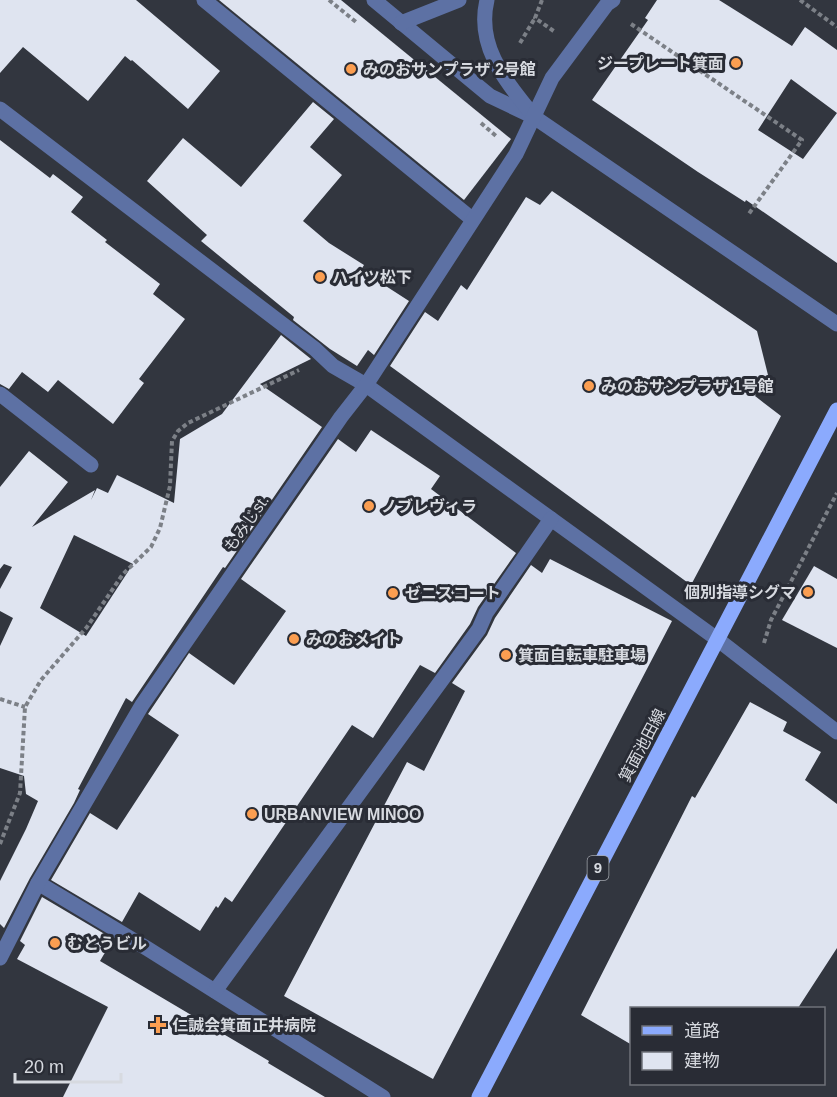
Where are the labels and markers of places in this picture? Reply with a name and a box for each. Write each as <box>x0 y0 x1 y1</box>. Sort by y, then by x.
place label: ジープレート箕面 <box>597 55 724 72</box>
marker: ジープレート箕面 <box>729 56 743 70</box>
place label: みのおサンプラザ 2号館 <box>363 61 536 78</box>
marker: みのおサンプラザ 2号館 <box>344 62 358 76</box>
place label: ハイツ松下 <box>332 269 412 286</box>
marker: ハイツ松下 <box>313 270 327 284</box>
place label: みのおサンプラザ 1号館 <box>601 378 774 395</box>
marker: みのおサンプラザ 1号館 <box>582 379 596 393</box>
place label: ノブレヴィラ <box>381 498 477 515</box>
marker: ノブレヴィラ <box>362 499 376 513</box>
place label: 個別指導シグマ <box>684 583 796 601</box>
place label: ゼニスコート <box>405 585 501 602</box>
marker: 個別指導シグマ <box>801 585 815 599</box>
marker: ゼニスコート <box>386 586 400 600</box>
place label: みのおメイト <box>306 631 402 648</box>
marker: みのおメイト <box>287 632 301 646</box>
place label: 箕面自転車駐車場 <box>518 647 646 664</box>
marker: 箕面自転車駐車場 <box>499 648 513 662</box>
place label: URBANVIEW MINOO <box>264 806 421 823</box>
marker: URBANVIEW MINOO <box>245 807 259 821</box>
place label: むとうビル <box>67 935 147 952</box>
marker: むとうビル <box>48 936 62 950</box>
marker: 仁誠会箕面正井病院 <box>149 1016 167 1034</box>
place label: 仁誠会箕面正井病院 <box>172 1016 316 1034</box>

